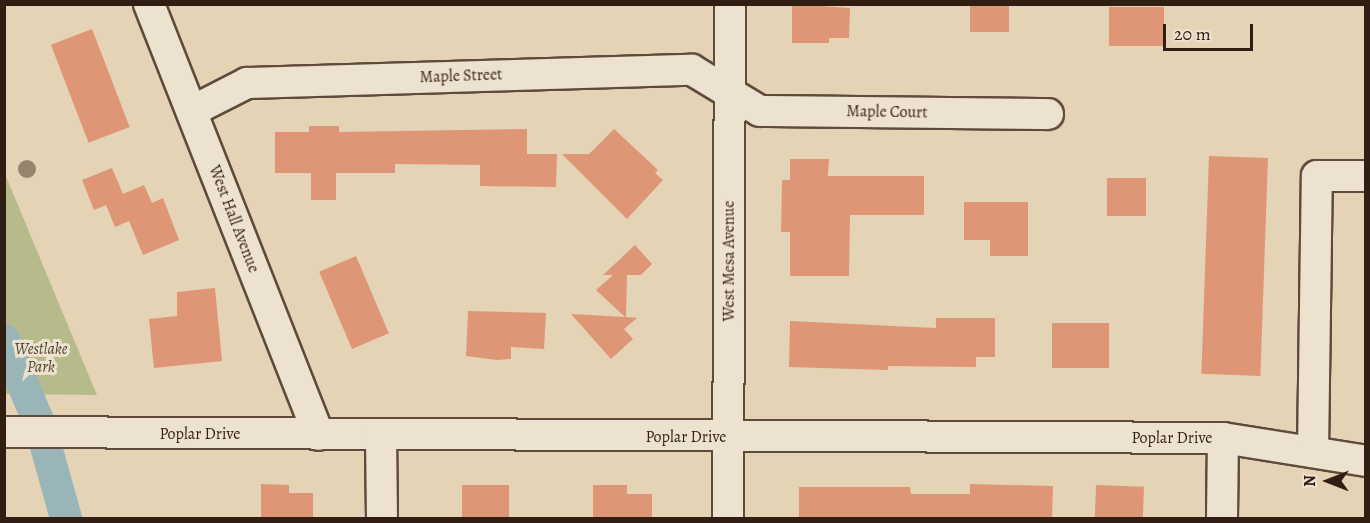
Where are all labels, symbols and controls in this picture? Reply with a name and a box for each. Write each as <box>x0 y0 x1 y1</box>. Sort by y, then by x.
scale bar <box>1166 12 1256 50</box>
text: 20 m <box>1174 22 1211 46</box>
street label: Maple Street <box>419 65 503 87</box>
street label: Maple Court <box>846 102 928 122</box>
street label: West Hall Avenue <box>205 163 263 275</box>
street label: West Mesa Avenue <box>719 201 739 321</box>
park label: Westlake Park <box>15 339 67 377</box>
street label: Poplar Drive <box>159 424 241 444</box>
street label: Poplar Drive <box>645 427 727 447</box>
street label: Poplar Drive <box>1131 428 1213 448</box>
north arrow <box>1298 451 1358 511</box>
text: N <box>1299 475 1321 487</box>

